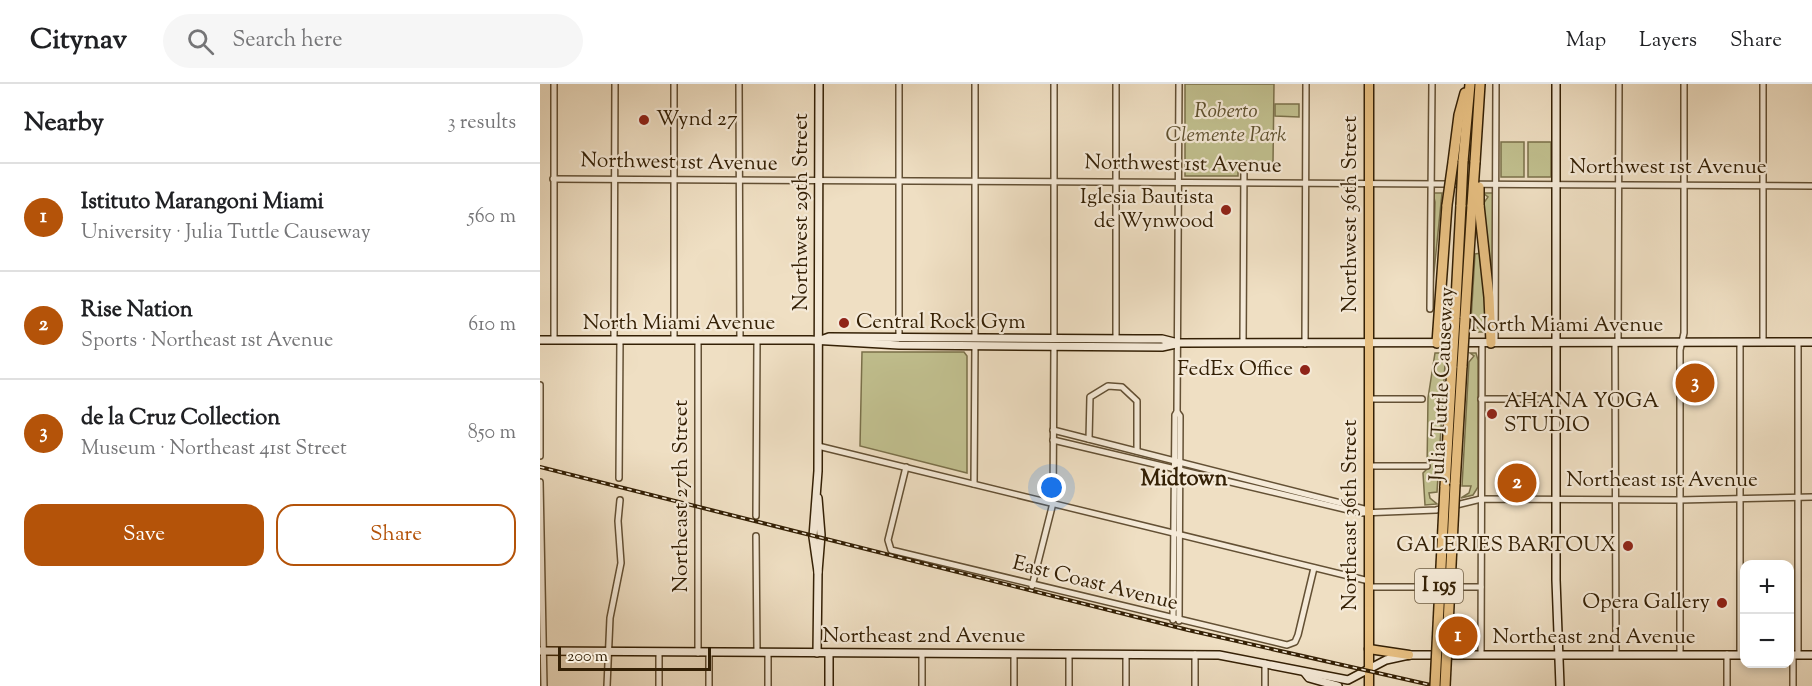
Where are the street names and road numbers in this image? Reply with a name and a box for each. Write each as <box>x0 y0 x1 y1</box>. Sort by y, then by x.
street label: Northwest 29th Street <box>787 113 817 311</box>
street label: Northwest 36th Street <box>1336 116 1366 312</box>
street label: Northwest 1st Avenue <box>580 146 778 180</box>
street label: Northwest 1st Avenue <box>1084 148 1282 182</box>
street label: Northwest 1st Avenue <box>1569 153 1767 183</box>
street label: Julia Tuttle Causeway <box>1423 285 1463 483</box>
street label: North Miami Avenue <box>583 309 775 339</box>
street label: North Miami Avenue <box>1471 311 1663 341</box>
street label: Northeast 27th Street <box>667 399 697 593</box>
street label: Northeast 36th Street <box>1336 419 1366 611</box>
street label: Northeast 1st Avenue <box>1566 466 1758 496</box>
street label: East Coast Avenue <box>1009 549 1181 619</box>
road number: I 195 <box>1415 569 1463 603</box>
street label: Northeast 2nd Avenue <box>822 622 1026 652</box>
street label: Northeast 2nd Avenue <box>1492 623 1696 653</box>

